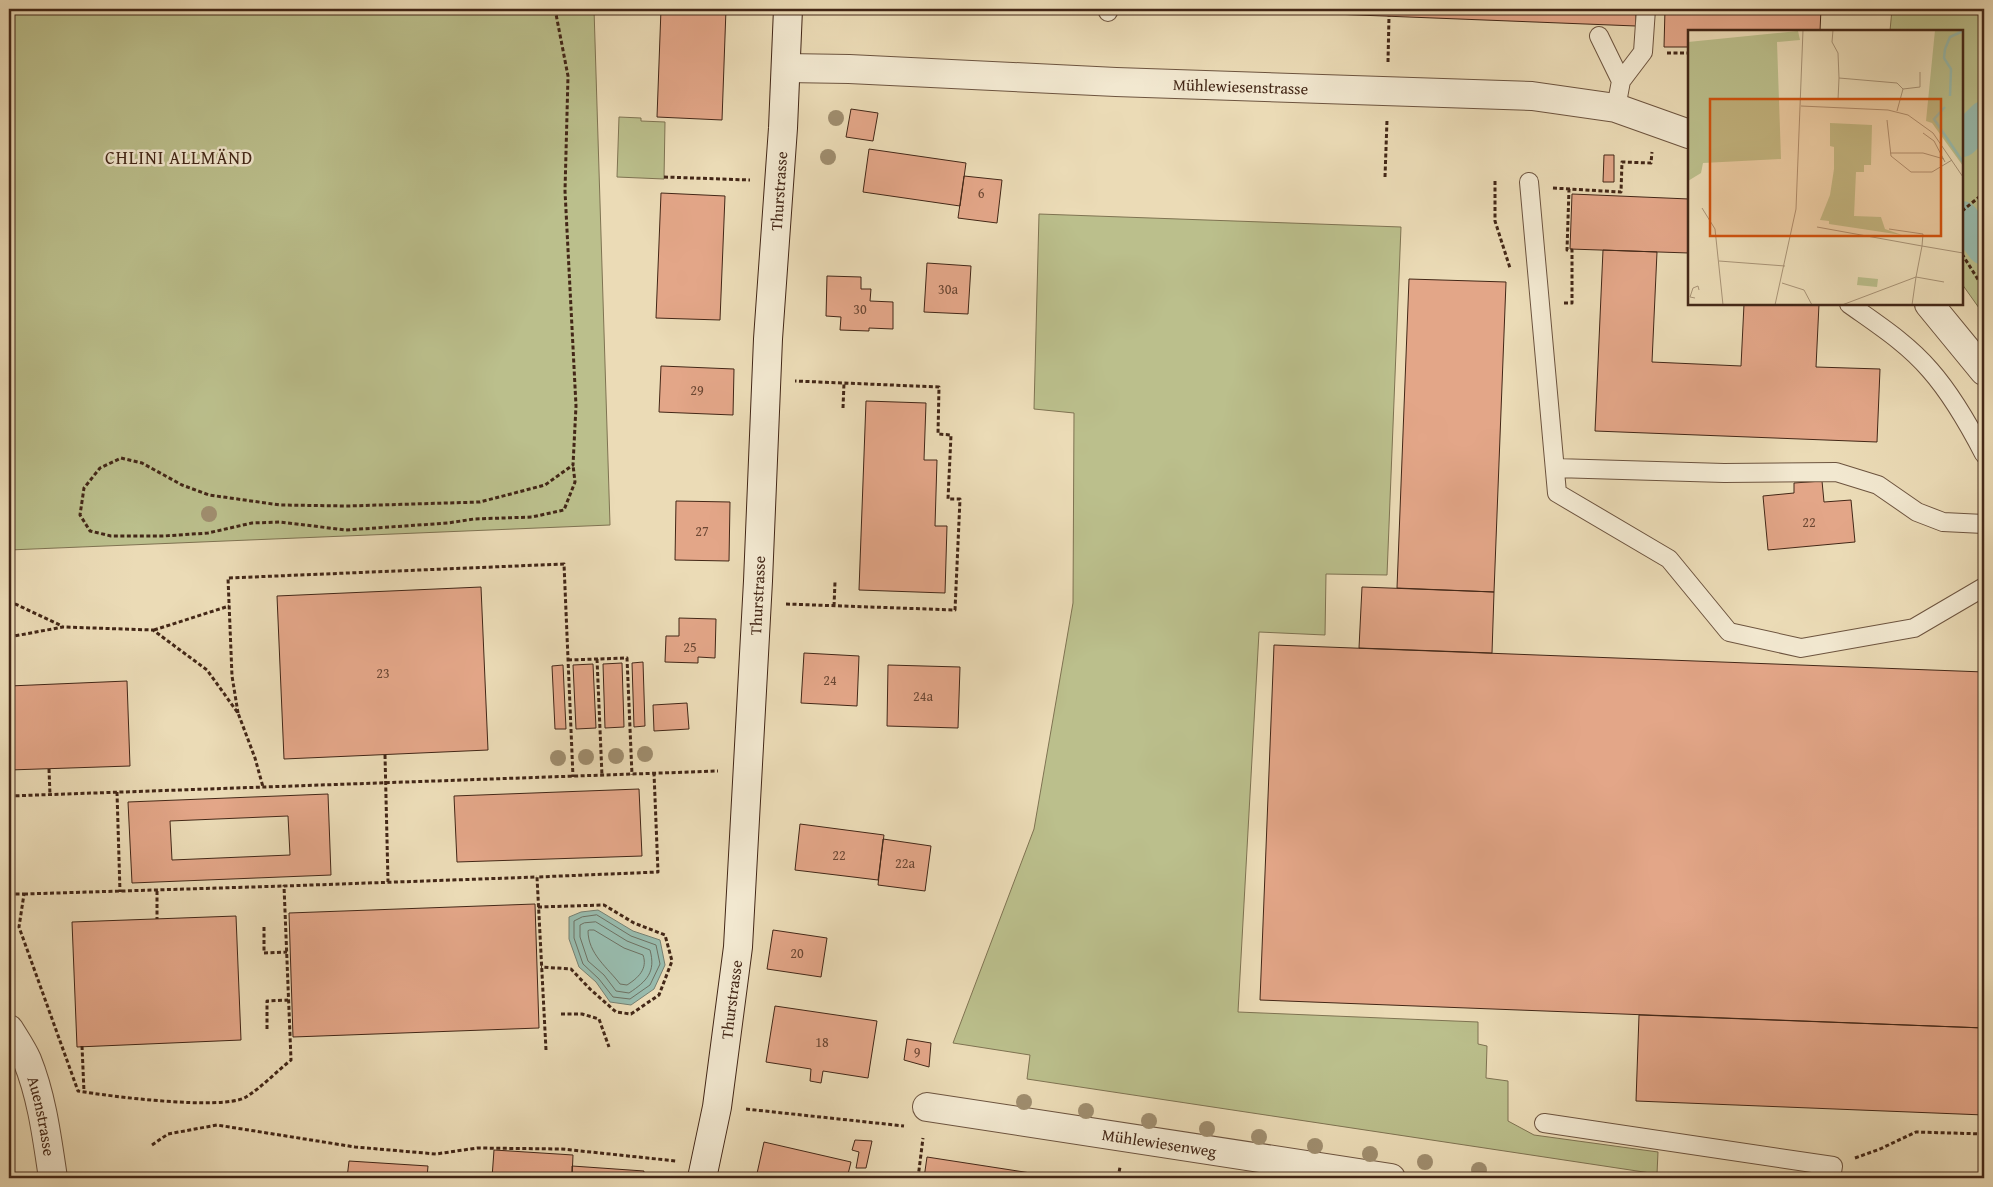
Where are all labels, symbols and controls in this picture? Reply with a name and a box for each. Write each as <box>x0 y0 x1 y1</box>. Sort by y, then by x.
inset map <box>1688 30 1963 305</box>
street label: Mühlewiesenstrasse <box>1173 72 1309 100</box>
district label: CHLINI ALLMÄND <box>105 144 253 171</box>
street label: Thurstrasse <box>764 151 793 232</box>
house number: 6 <box>978 183 985 203</box>
house number: 30a <box>938 279 958 299</box>
house number: 30 <box>853 299 867 319</box>
house number: 29 <box>690 380 704 400</box>
house number: 22 <box>1802 512 1816 532</box>
house number: 27 <box>695 521 709 541</box>
street label: Thurstrasse <box>743 555 771 636</box>
house number: 25 <box>683 637 697 657</box>
house number: 23 <box>376 663 390 683</box>
house number: 24 <box>823 670 837 690</box>
house number: 24a <box>913 686 933 706</box>
house number: 22 <box>832 845 846 865</box>
house number: 22a <box>895 853 915 873</box>
house number: 20 <box>790 943 804 963</box>
street label: Thurstrasse <box>714 959 748 1040</box>
house number: 18 <box>815 1032 829 1052</box>
house number: 9 <box>914 1042 921 1062</box>
street label: Auenstrasse <box>22 1073 62 1158</box>
street label: Mühlewiesenweg <box>1100 1122 1218 1163</box>

